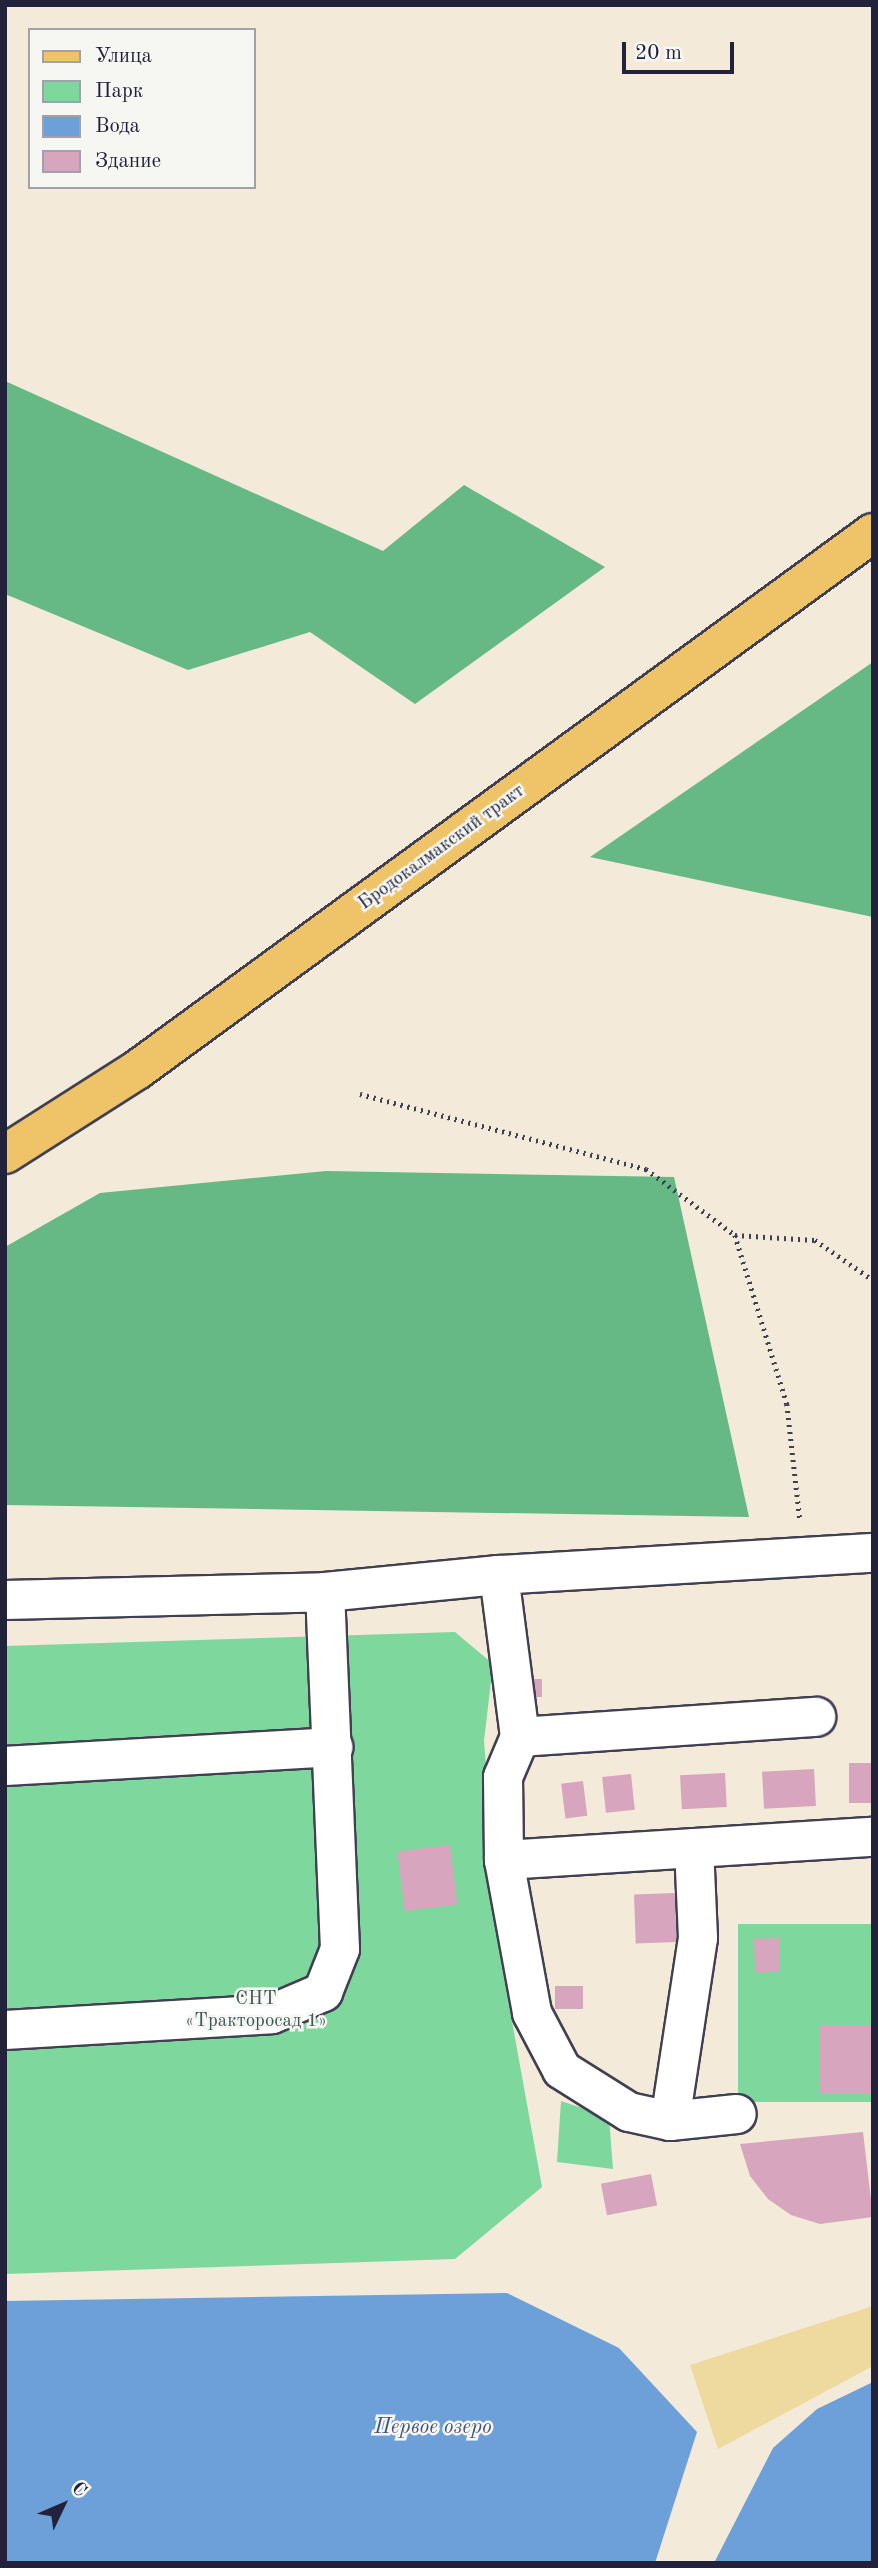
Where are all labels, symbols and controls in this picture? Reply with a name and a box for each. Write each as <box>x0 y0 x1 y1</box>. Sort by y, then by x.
legend <box>28 28 256 189</box>
scale bar <box>626 28 738 72</box>
text: 20 m <box>635 43 682 64</box>
text: Улица <box>95 46 152 67</box>
text: Парк <box>95 81 143 102</box>
text: Вода <box>95 116 140 137</box>
text: Здание <box>95 151 161 172</box>
street label: Бродокалмакский тракт <box>355 780 529 916</box>
park label: СНТ «Тракторосад 1» <box>185 1989 327 2033</box>
water label: Первое озеро <box>374 2415 492 2441</box>
north arrow <box>28 2470 98 2540</box>
text: С <box>67 2479 90 2501</box>

